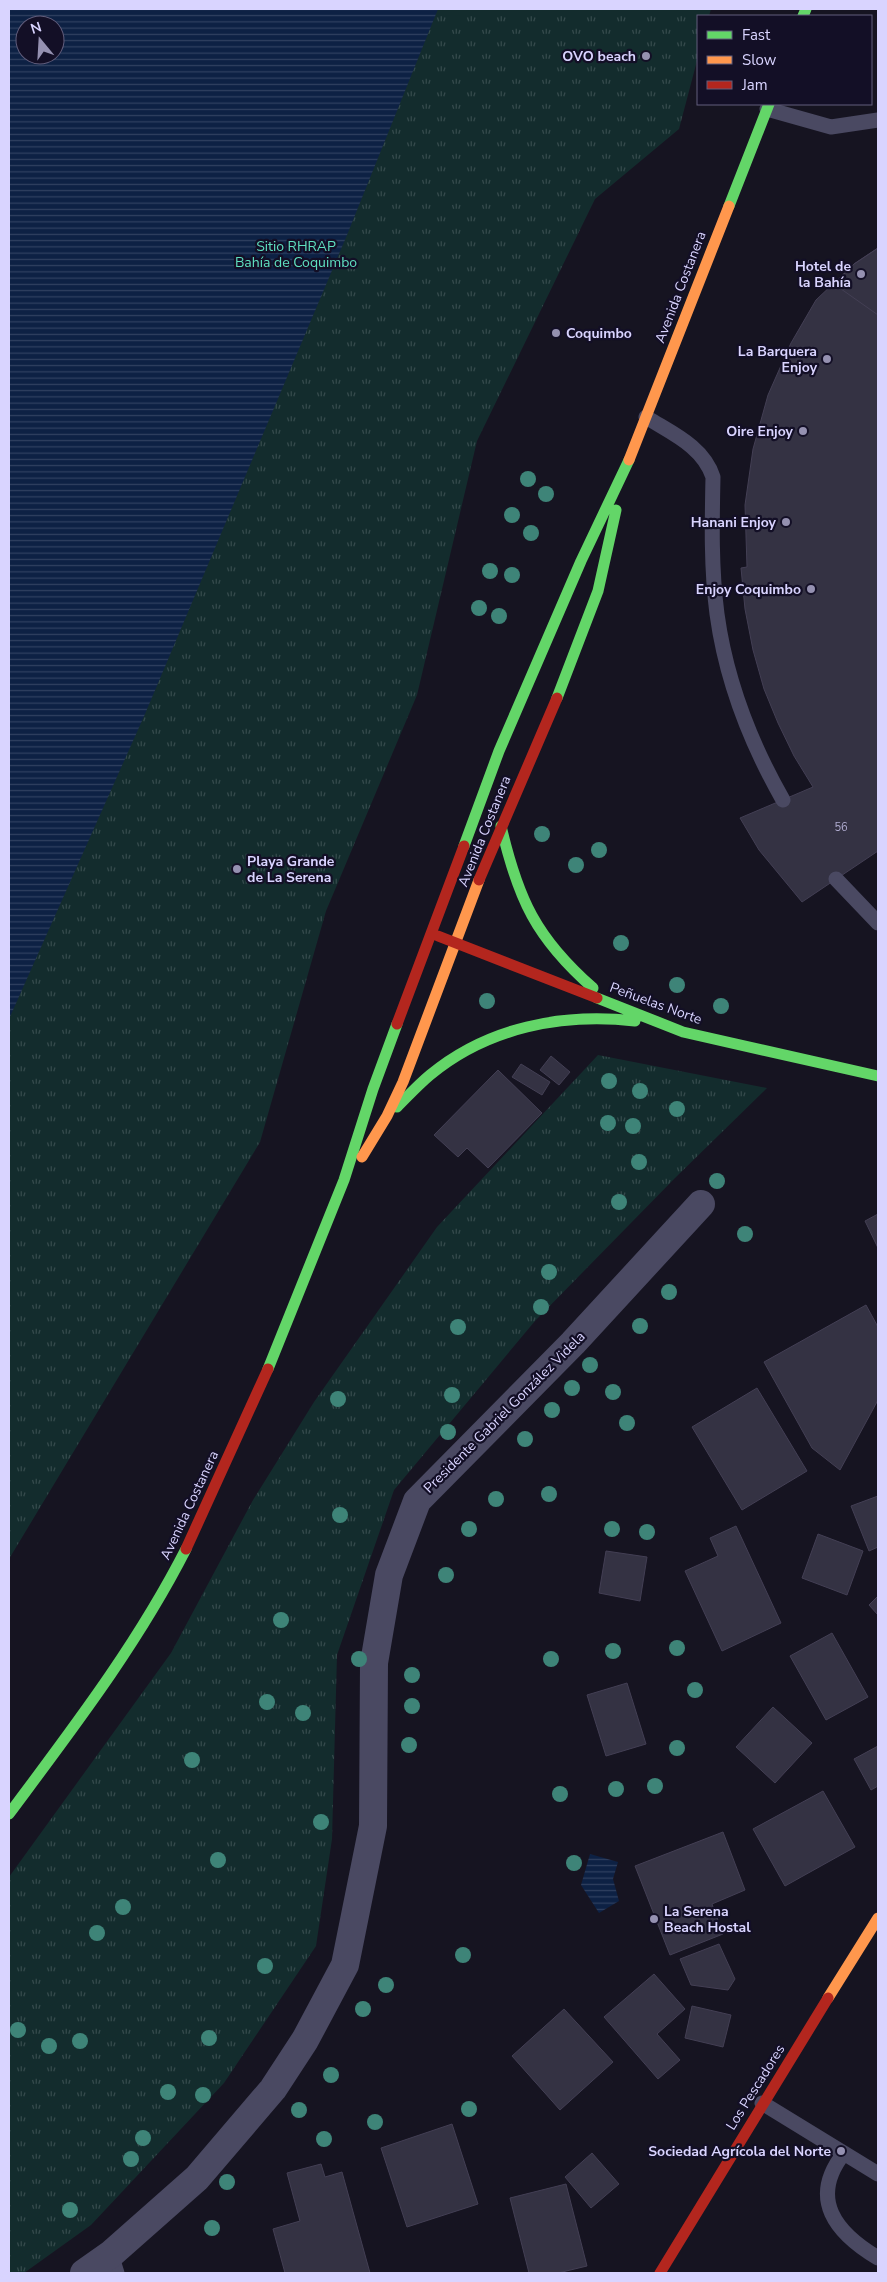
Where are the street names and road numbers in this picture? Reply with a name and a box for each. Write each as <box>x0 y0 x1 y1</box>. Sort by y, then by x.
street label: Avenida Costanera <box>650 229 711 346</box>
street label: Avenida Costanera <box>454 773 515 890</box>
street label: Peñuelas Norte <box>607 978 705 1029</box>
street label: Presidente Gabriel González Videla <box>419 1327 589 1497</box>
street label: Avenida Costanera <box>156 1448 223 1563</box>
street label: Los Pescadores <box>722 2041 789 2134</box>

